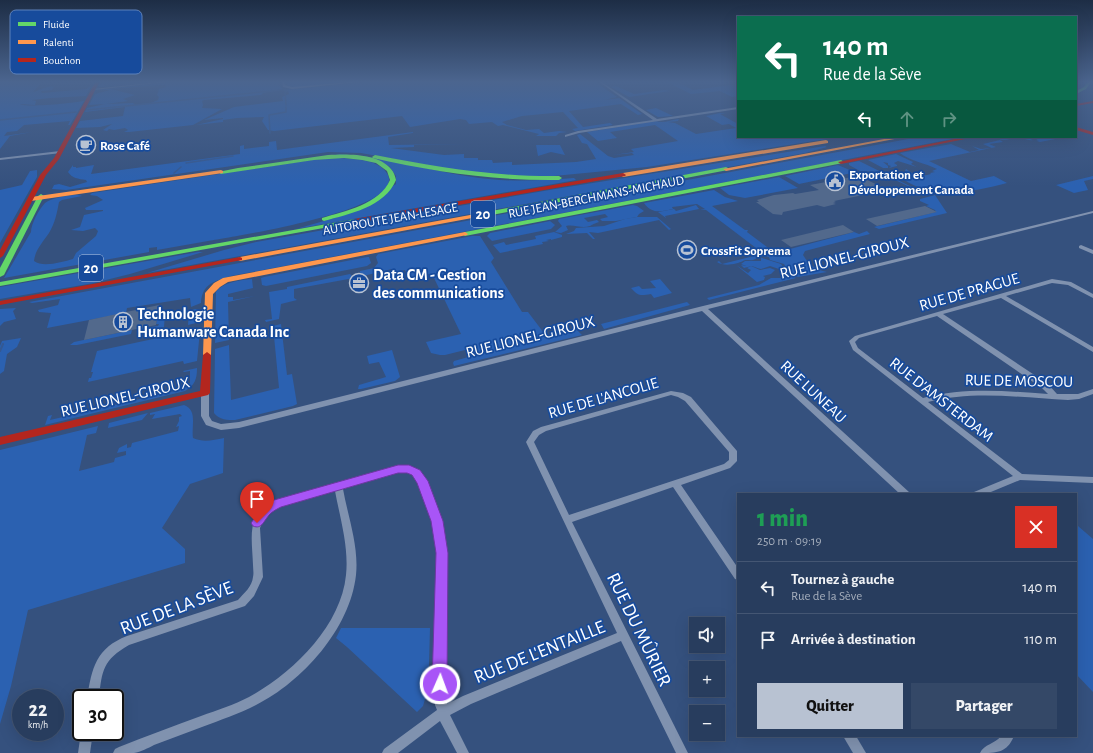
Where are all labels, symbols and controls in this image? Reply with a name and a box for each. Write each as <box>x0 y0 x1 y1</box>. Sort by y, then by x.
legend <box>10 10 142 74</box>
text: Fluide <box>43 19 70 30</box>
icon: left <box>757 32 809 84</box>
text: 140 m <box>823 33 889 61</box>
text: Ralenti <box>43 37 74 48</box>
text: Bouchon <box>43 55 81 66</box>
text: Rue de la Sève <box>823 66 921 84</box>
icon: left <box>854 108 876 130</box>
icon: ahead <box>896 108 918 130</box>
icon: right <box>938 108 960 130</box>
cafe icon: Rose Café <box>75 134 97 156</box>
place label: Rose Café <box>100 140 150 153</box>
place label: Exportation et Développement Canada <box>849 169 974 197</box>
public building icon: Exportation et Développement Canada <box>824 170 846 192</box>
street label: RUE JEAN-BERCHMANS-MICHAUD <box>507 174 685 221</box>
street label: AUTOROUTE JEAN-LESAGE <box>322 201 459 238</box>
road number: 20 <box>471 201 495 227</box>
street label: RUE LIONEL-GIROUX <box>778 234 911 282</box>
sports icon: CrossFit Soprema <box>676 239 698 261</box>
place label: CrossFit Soprema <box>701 245 791 258</box>
road number: 20 <box>79 255 103 281</box>
place label: Data CM - Gestion des communications <box>373 267 504 301</box>
street label: RUE DE PRAGUE <box>917 270 1021 314</box>
office icon: Data CM - Gestion des communications <box>348 272 370 294</box>
place label: Technologie Humanware Canada Inc <box>137 306 289 340</box>
building icon: Technologie Humanware Canada Inc <box>112 311 134 333</box>
street label: RUE LIONEL-GIROUX <box>464 313 597 361</box>
street label: RUE D'AMSTERDAM <box>887 355 996 445</box>
street label: RUE LUNEAU <box>777 357 849 426</box>
street label: RUE DE MOSCOU <box>965 372 1073 390</box>
street label: RUE LIONEL-GIROUX <box>59 374 192 420</box>
street label: RUE DE L'ANCOLIE <box>547 375 660 421</box>
pin <box>240 482 274 523</box>
icon: arrive <box>246 488 268 510</box>
button: close <box>1015 506 1057 548</box>
text: 1 min <box>757 507 808 531</box>
text: 250 m · 09:19 <box>757 535 822 548</box>
street label: RUE DU MÛRIER <box>603 569 676 689</box>
text: Tournez à gauche <box>791 572 894 587</box>
street label: RUE DE LA SÈVE <box>117 576 235 639</box>
icon: left <box>757 577 779 599</box>
text: 140 m <box>1022 580 1057 595</box>
text: Rue de la Sève <box>791 590 862 603</box>
street label: RUE DE L'ENTAILLE <box>471 617 608 687</box>
map controls <box>689 617 725 741</box>
button: sound <box>689 617 725 653</box>
icon: arrive <box>757 629 779 651</box>
text: Arrivée à destination <box>791 632 916 647</box>
text: 110 m <box>1024 632 1057 647</box>
button: + <box>689 661 725 697</box>
position arrow <box>419 663 461 705</box>
button: Quitter <box>757 683 903 729</box>
button: Partager <box>911 683 1057 729</box>
speed limit sign: 30 <box>72 689 124 741</box>
text: 22 <box>29 700 47 720</box>
button: − <box>689 705 725 741</box>
text: km/h <box>28 720 48 730</box>

